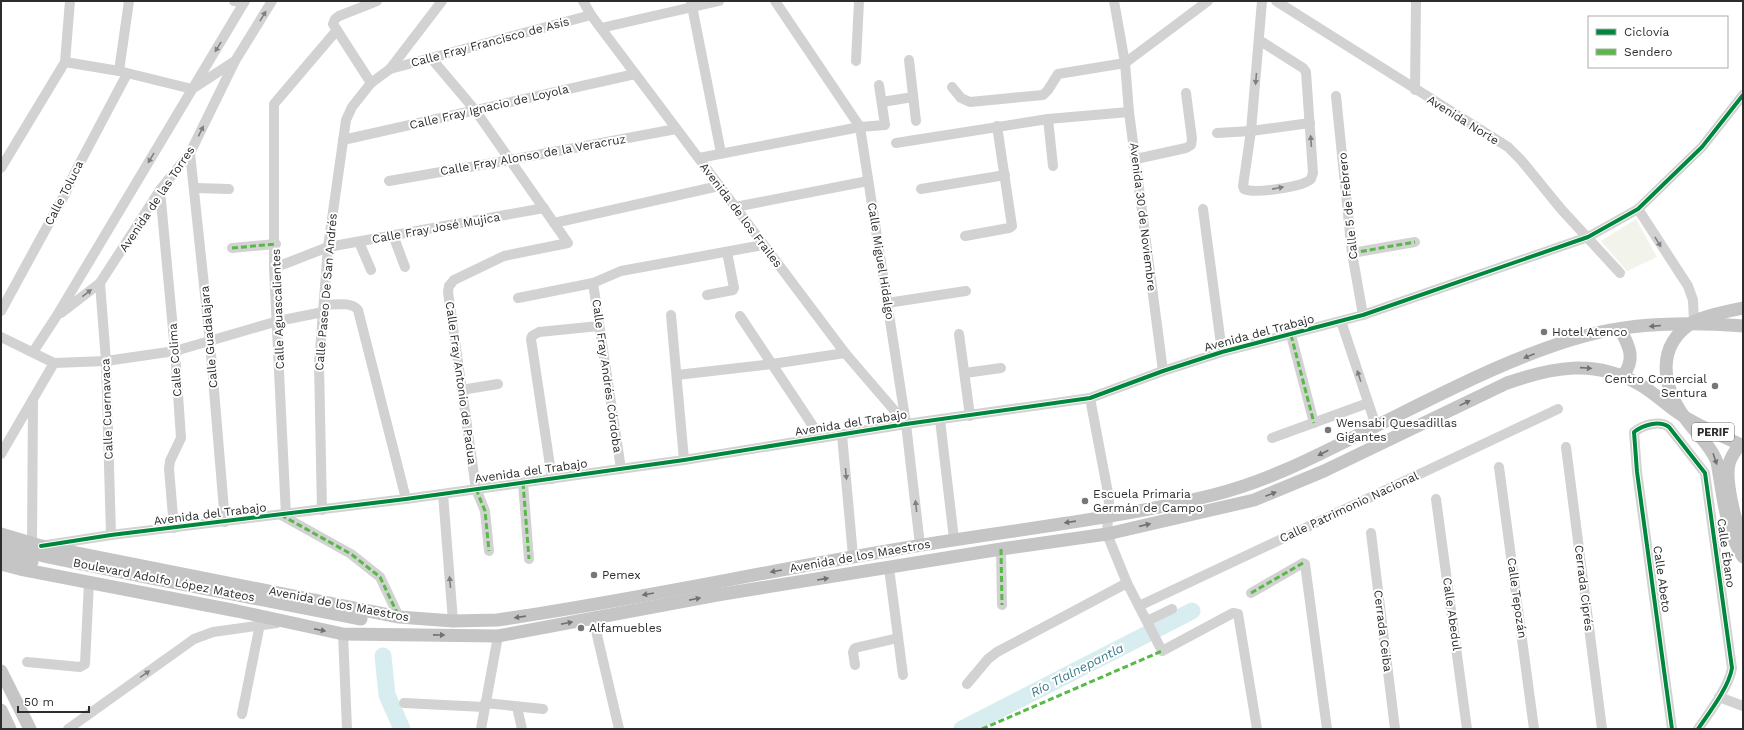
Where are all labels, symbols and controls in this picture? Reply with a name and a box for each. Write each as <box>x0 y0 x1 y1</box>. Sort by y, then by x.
one-way arrow <box>259 10 266 22</box>
street label: Calle Fray Francisco de Asís <box>409 14 571 70</box>
legend <box>1588 16 1728 68</box>
text: Ciclovía <box>1624 25 1669 39</box>
one-way arrow <box>214 41 221 53</box>
text: Sendero <box>1624 45 1672 59</box>
one-way arrow <box>1252 73 1259 85</box>
street label: Calle Fray Ignacio de Loyola <box>408 82 570 132</box>
street label: Avenida Norte <box>1425 92 1501 148</box>
one-way arrow <box>198 125 204 136</box>
street label: Calle Fray Alonso de la Veracruz <box>439 132 627 178</box>
one-way arrow <box>1308 134 1314 147</box>
street label: Avenida 30 de Noviembre <box>1127 142 1159 292</box>
street label: Avenida de las Torres <box>116 143 198 255</box>
street label: Calle 5 de Febrero <box>1335 152 1361 260</box>
one-way arrow <box>147 153 155 163</box>
street label: Calle Toluca <box>42 158 86 228</box>
street label: Avenida de los Frailes <box>697 160 785 270</box>
one-way arrow <box>1272 185 1284 191</box>
street label: Calle Miguel Hidalgo <box>865 201 897 321</box>
street label: Calle Fray José Mujica <box>371 210 501 246</box>
street label: Calle Paseo De San Andrés <box>312 213 340 371</box>
one-way arrow <box>1655 236 1662 248</box>
street label: Calle Aguascalientes <box>269 248 287 370</box>
street label: Calle Guadalajara <box>198 285 220 389</box>
one-way arrow <box>81 289 92 297</box>
street label: Calle Fray Andrés Córdoba <box>589 298 625 454</box>
street label: Calle Fray Antonio de Padua <box>443 300 479 466</box>
street label: Avenida del Trabajo <box>1202 312 1316 354</box>
street label: Calle Colima <box>165 322 185 397</box>
one-way arrow <box>1649 323 1661 329</box>
place label: Hotel Atenco <box>1552 325 1627 339</box>
marker: Hotel Atenco <box>1539 327 1549 337</box>
one-way arrow <box>1523 354 1535 360</box>
street label: Calle Cuernavaca <box>98 358 116 460</box>
one-way arrow <box>1580 365 1593 371</box>
one-way arrow <box>1356 370 1362 382</box>
place label: Centro Comercial Sentura <box>1605 372 1707 400</box>
marker: Centro Comercial Sentura <box>1710 381 1720 391</box>
one-way arrow <box>1459 400 1470 406</box>
street label: Avenida del Trabajo <box>794 407 908 439</box>
place label: Wensabi Quesadillas Gigantes <box>1336 416 1457 444</box>
road number: PERIF <box>1692 423 1734 441</box>
marker: Wensabi Quesadillas Gigantes <box>1323 425 1333 435</box>
one-way arrow <box>1317 450 1328 456</box>
one-way arrow <box>1712 454 1718 466</box>
street label: Avenida del Trabajo <box>474 456 588 486</box>
one-way arrow <box>842 468 849 480</box>
street label: Calle Patrimonio Nacional <box>1277 469 1421 545</box>
place label: Escuela Primaria Germán de Campo <box>1093 487 1203 515</box>
one-way arrow <box>1265 490 1277 496</box>
marker: Escuela Primaria Germán de Campo <box>1080 496 1090 506</box>
street label: Avenida del Trabajo <box>153 500 267 528</box>
one-way arrow <box>912 500 919 512</box>
street label: Calle Ébano <box>1714 517 1738 589</box>
one-way arrow <box>1064 519 1076 525</box>
one-way arrow <box>1139 522 1151 528</box>
street label: Avenida de los Maestros <box>788 537 932 575</box>
street label: Cerrada Ciprés <box>1572 544 1596 632</box>
street label: Calle Abeto <box>1650 545 1674 613</box>
street label: Boulevard Adolfo López Mateos <box>72 555 256 605</box>
street label: Calle Tepozán <box>1504 557 1530 639</box>
place label: Pemex <box>602 568 641 582</box>
one-way arrow <box>770 568 782 574</box>
marker: Pemex <box>589 570 599 580</box>
one-way arrow <box>817 575 830 581</box>
one-way arrow <box>447 576 453 588</box>
street label: Calle Abedul <box>1440 576 1464 652</box>
street label: Avenida de los Maestros <box>268 584 410 624</box>
street label: Cerrada Ceiba <box>1371 589 1395 673</box>
one-way arrow <box>642 592 654 598</box>
one-way arrow <box>689 596 701 602</box>
one-way arrow <box>514 614 526 620</box>
one-way arrow <box>561 620 573 626</box>
place label: Alfamuebles <box>589 621 662 635</box>
marker: Alfamuebles <box>576 623 586 633</box>
one-way arrow <box>314 627 326 633</box>
one-way arrow <box>433 632 446 638</box>
water label: Río Tlalnepantla <box>1028 640 1126 700</box>
one-way arrow <box>140 670 151 678</box>
scale bar <box>18 688 89 714</box>
text: 50 m <box>24 695 54 709</box>

